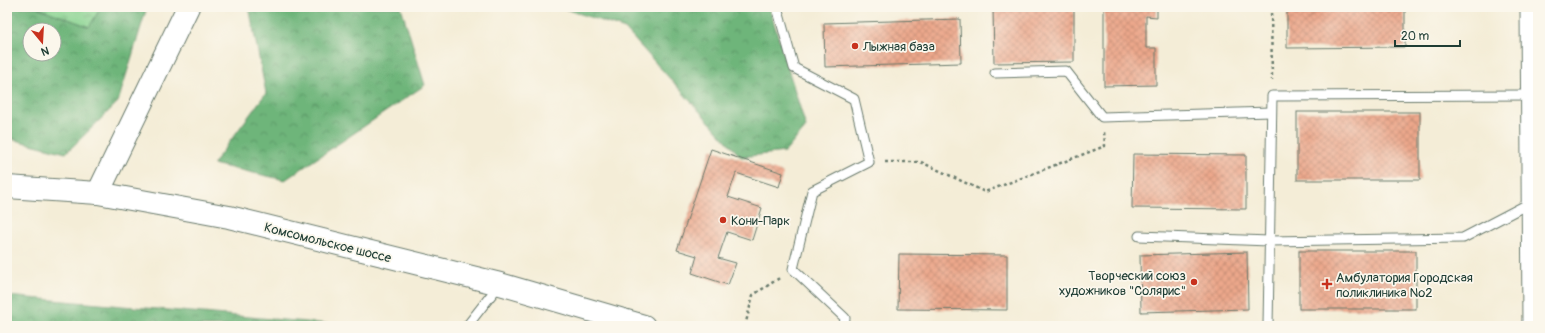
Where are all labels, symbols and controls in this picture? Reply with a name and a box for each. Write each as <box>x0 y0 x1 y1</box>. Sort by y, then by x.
north arrow <box>22 22 62 62</box>
scale bar <box>1395 22 1460 48</box>
text: 20 m <box>1401 29 1430 44</box>
place label: Лыжная база <box>862 39 935 55</box>
marker: Лыжная база <box>850 41 860 51</box>
text: N <box>39 44 50 59</box>
place label: Кони-Парк <box>731 213 790 229</box>
marker: Кони-Парк <box>718 215 728 225</box>
street label: Комсомольское шоссе <box>263 219 393 267</box>
place label: Творческий союз художников "Солярис" <box>1059 268 1186 299</box>
place label: Амбулатория Городская поликлиника №2 <box>1336 270 1473 301</box>
marker: Творческий союз художников "Солярис" <box>1189 277 1199 287</box>
marker: Амбулатория Городская поликлиника №2 <box>1321 278 1333 290</box>

